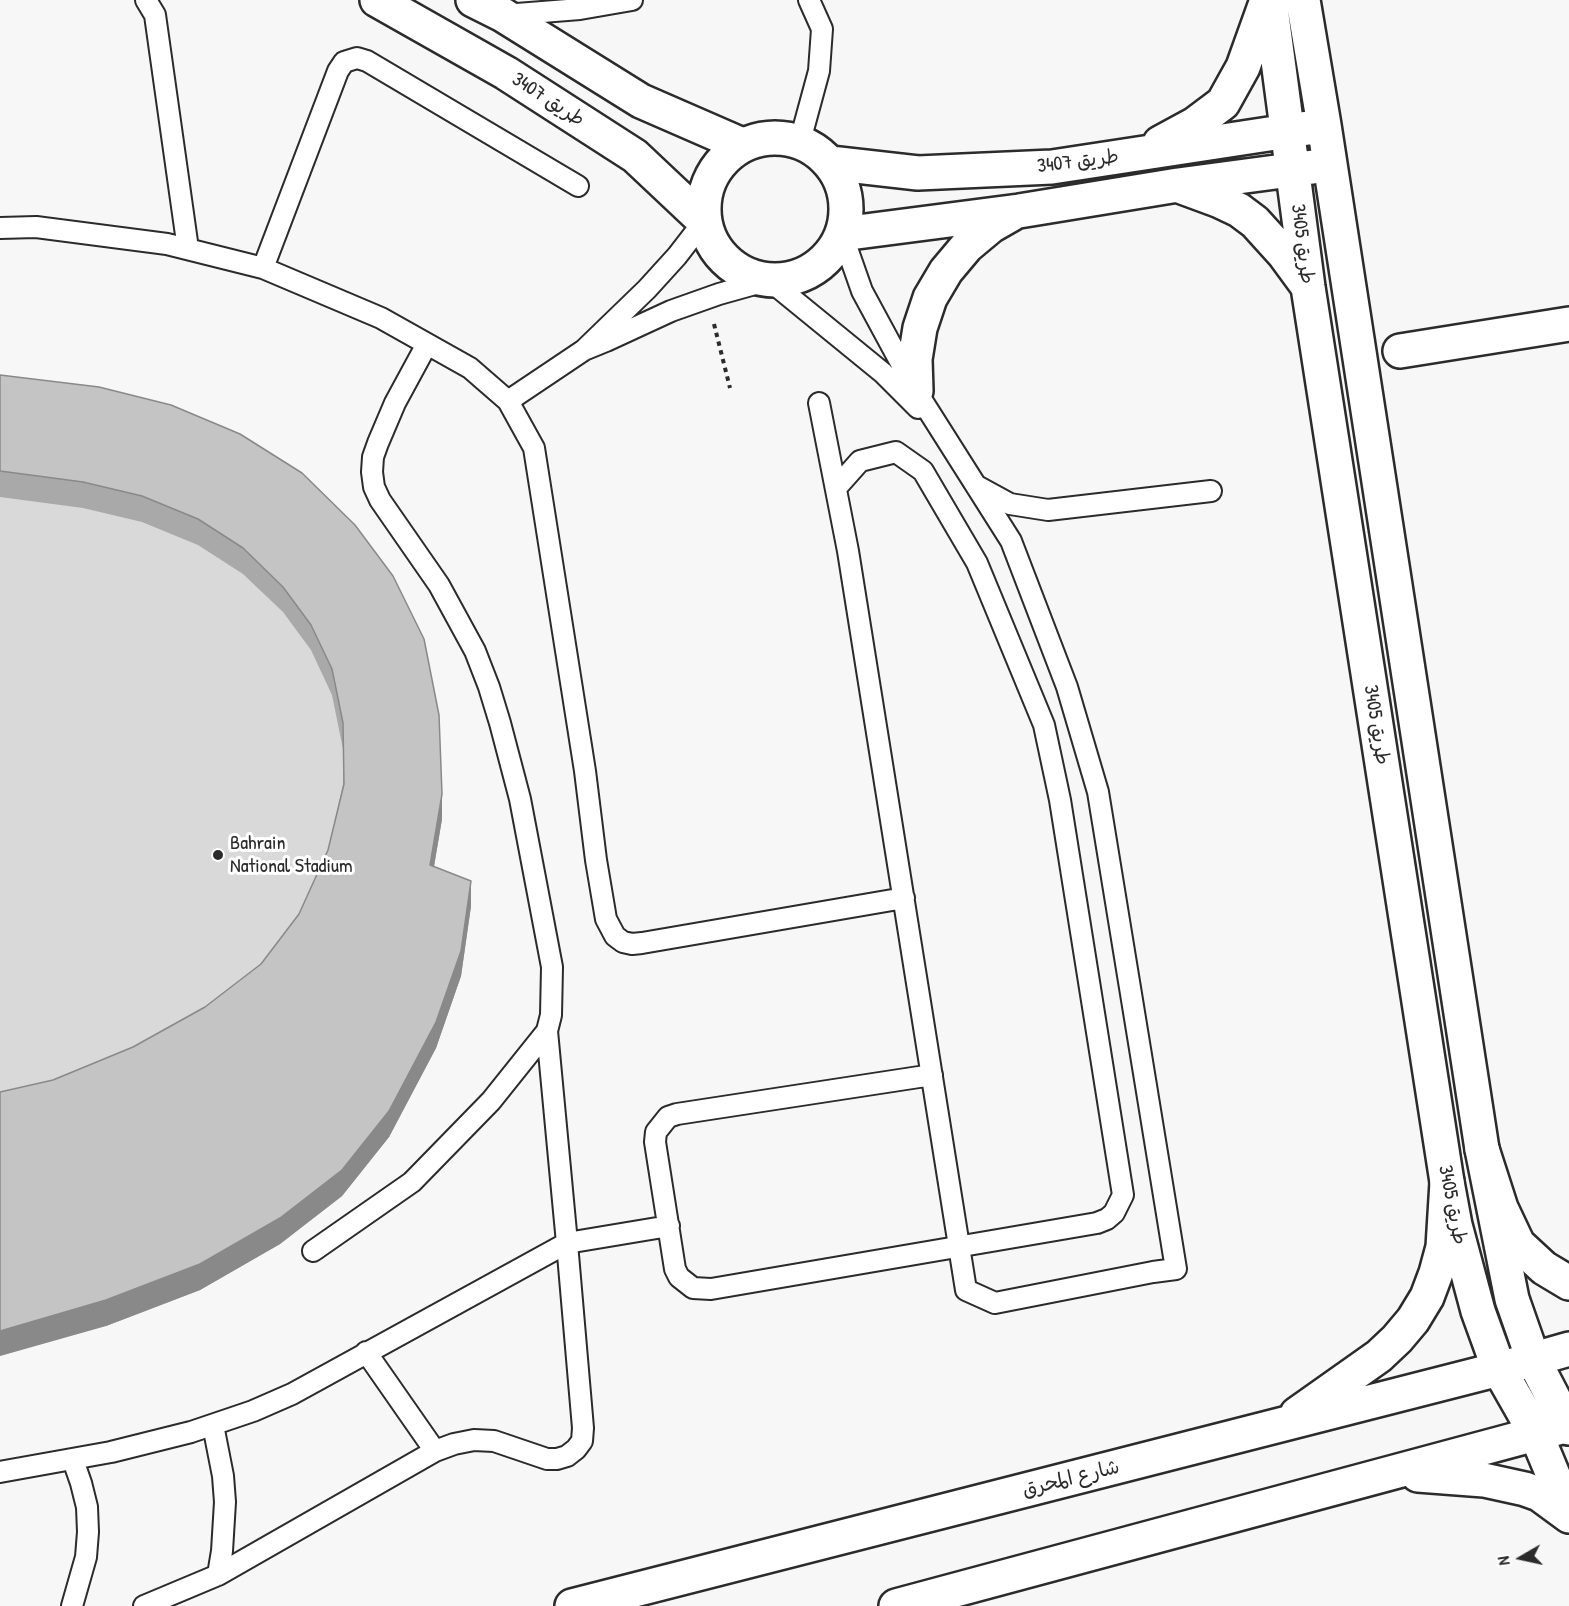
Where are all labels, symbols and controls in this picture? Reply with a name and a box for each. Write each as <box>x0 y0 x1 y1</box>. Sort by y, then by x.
street label: طريق 3407 <box>507 68 589 132</box>
street label: طريق 3407 <box>1036 145 1120 179</box>
street label: طريق 3405 <box>1285 203 1319 285</box>
street label: طريق 3405 <box>1358 683 1394 767</box>
place label: Bahrain National Stadium <box>230 832 352 879</box>
marker: Bahrain National Stadium <box>211 848 225 862</box>
street label: طريق 3405 <box>1433 1163 1471 1247</box>
street label: شارع المحرق <box>1020 1455 1122 1503</box>
north arrow <box>1491 1528 1551 1588</box>
text: N <box>1492 1555 1515 1567</box>

